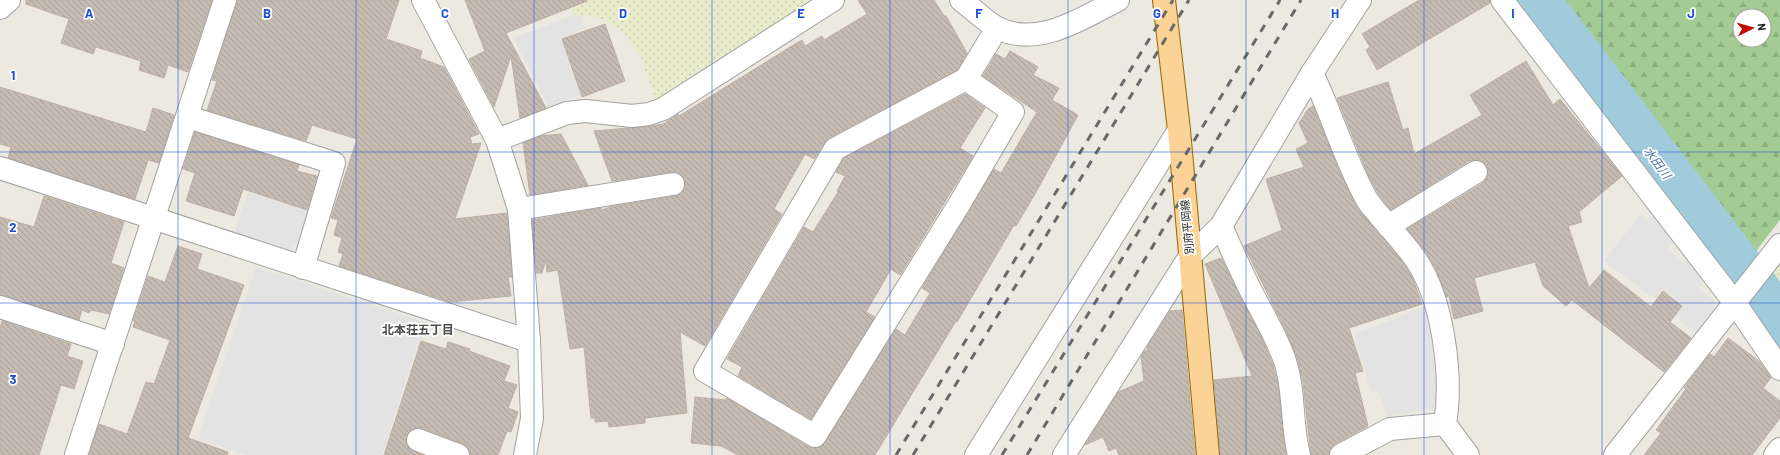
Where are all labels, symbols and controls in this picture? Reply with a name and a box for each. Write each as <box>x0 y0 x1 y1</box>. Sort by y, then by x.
text: A <box>85 5 94 21</box>
text: B <box>263 5 271 21</box>
text: C <box>441 5 449 21</box>
text: D <box>619 5 627 21</box>
text: E <box>797 5 805 21</box>
text: F <box>975 5 983 21</box>
text: G <box>1153 5 1161 21</box>
text: H <box>1331 5 1339 21</box>
text: I <box>1511 5 1515 21</box>
text: J <box>1687 5 1695 21</box>
north arrow <box>1732 8 1772 48</box>
text: N <box>1756 23 1769 31</box>
text: 1 <box>11 67 15 83</box>
water label: 水田川 <box>1641 144 1675 183</box>
street label: 別府平岡線 <box>1178 199 1195 255</box>
text: 2 <box>9 219 17 235</box>
district label: 北本荘五丁目 <box>382 322 454 336</box>
text: 3 <box>9 371 17 387</box>

